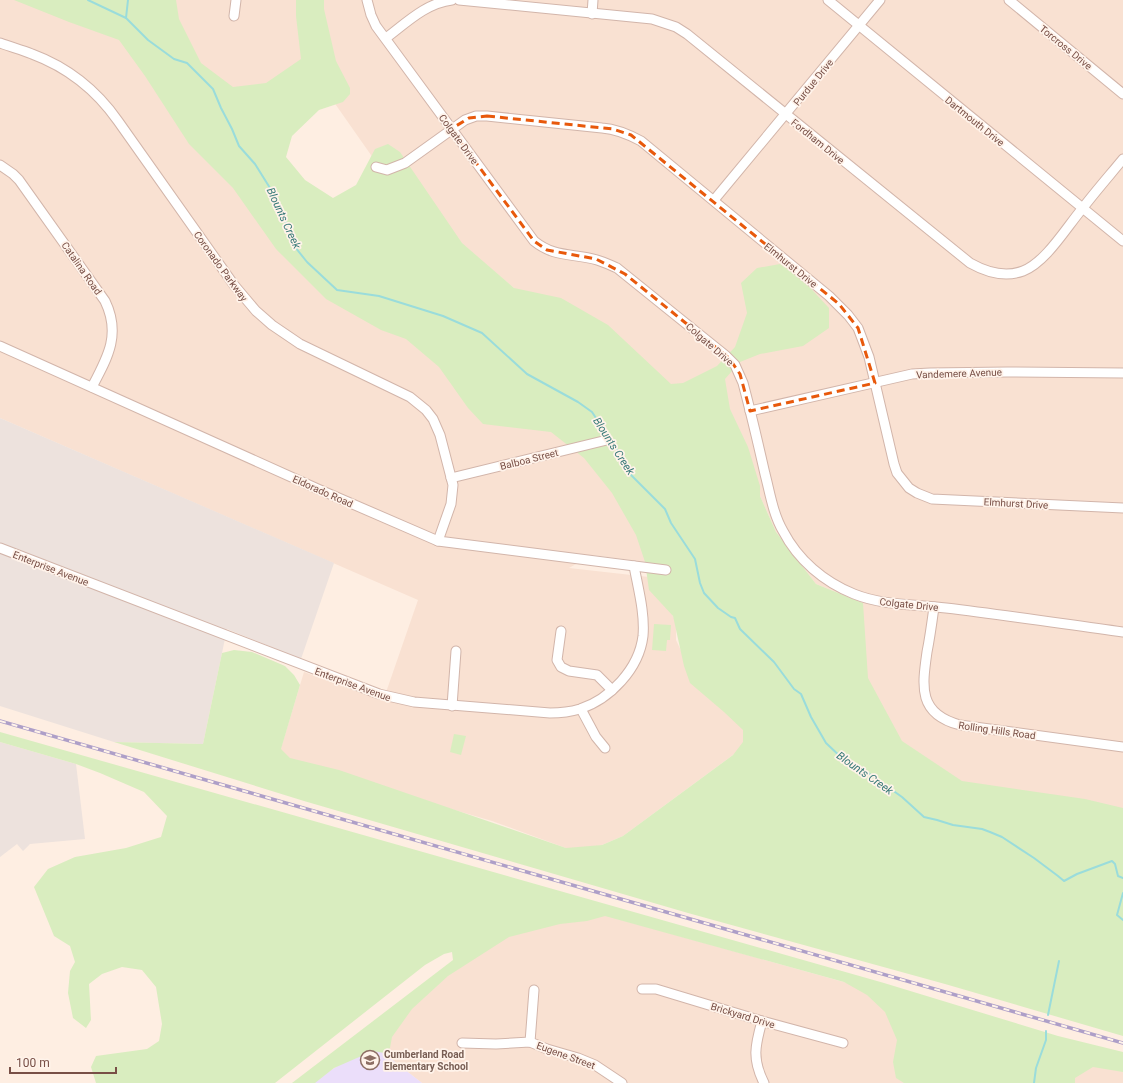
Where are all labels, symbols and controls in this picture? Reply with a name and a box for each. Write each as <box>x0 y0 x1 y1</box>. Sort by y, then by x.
street label: Torcross Drive <box>1037 23 1094 72</box>
street label: Purdue Drive <box>791 57 835 108</box>
street label: Dartmouth Drive <box>943 94 1006 149</box>
street label: Colgate Drive <box>437 112 480 166</box>
street label: Fordham Drive <box>789 117 846 166</box>
water label: Blounts Creek <box>264 186 304 251</box>
street label: Coronado Parkway <box>192 229 250 304</box>
street label: Catalina Road <box>59 240 104 297</box>
street label: Elmhurst Drive <box>762 241 819 290</box>
street label: Colgate Drive <box>684 321 736 368</box>
street label: Vandemere Avenue <box>916 367 1002 380</box>
water label: Blounts Creek <box>590 415 637 478</box>
street label: Balboa Street <box>499 447 559 472</box>
street label: Eldorado Road <box>291 473 355 510</box>
street label: Elmhurst Drive <box>983 496 1049 511</box>
street label: Enterprise Avenue <box>11 549 90 588</box>
street label: Colgate Drive <box>879 596 939 613</box>
street label: Enterprise Avenue <box>313 666 392 703</box>
street label: Rolling Hills Road <box>958 720 1036 741</box>
water label: Blounts Creek <box>834 749 896 798</box>
street label: Brickyard Drive <box>710 1001 776 1030</box>
street label: Eugene Street <box>535 1040 597 1071</box>
scale bar <box>10 1049 116 1075</box>
school or university icon: Cumberland Road Elementary School <box>359 1049 381 1071</box>
place label: Cumberland Road Elementary School <box>384 1049 469 1072</box>
text: 100 m <box>16 1056 50 1070</box>

